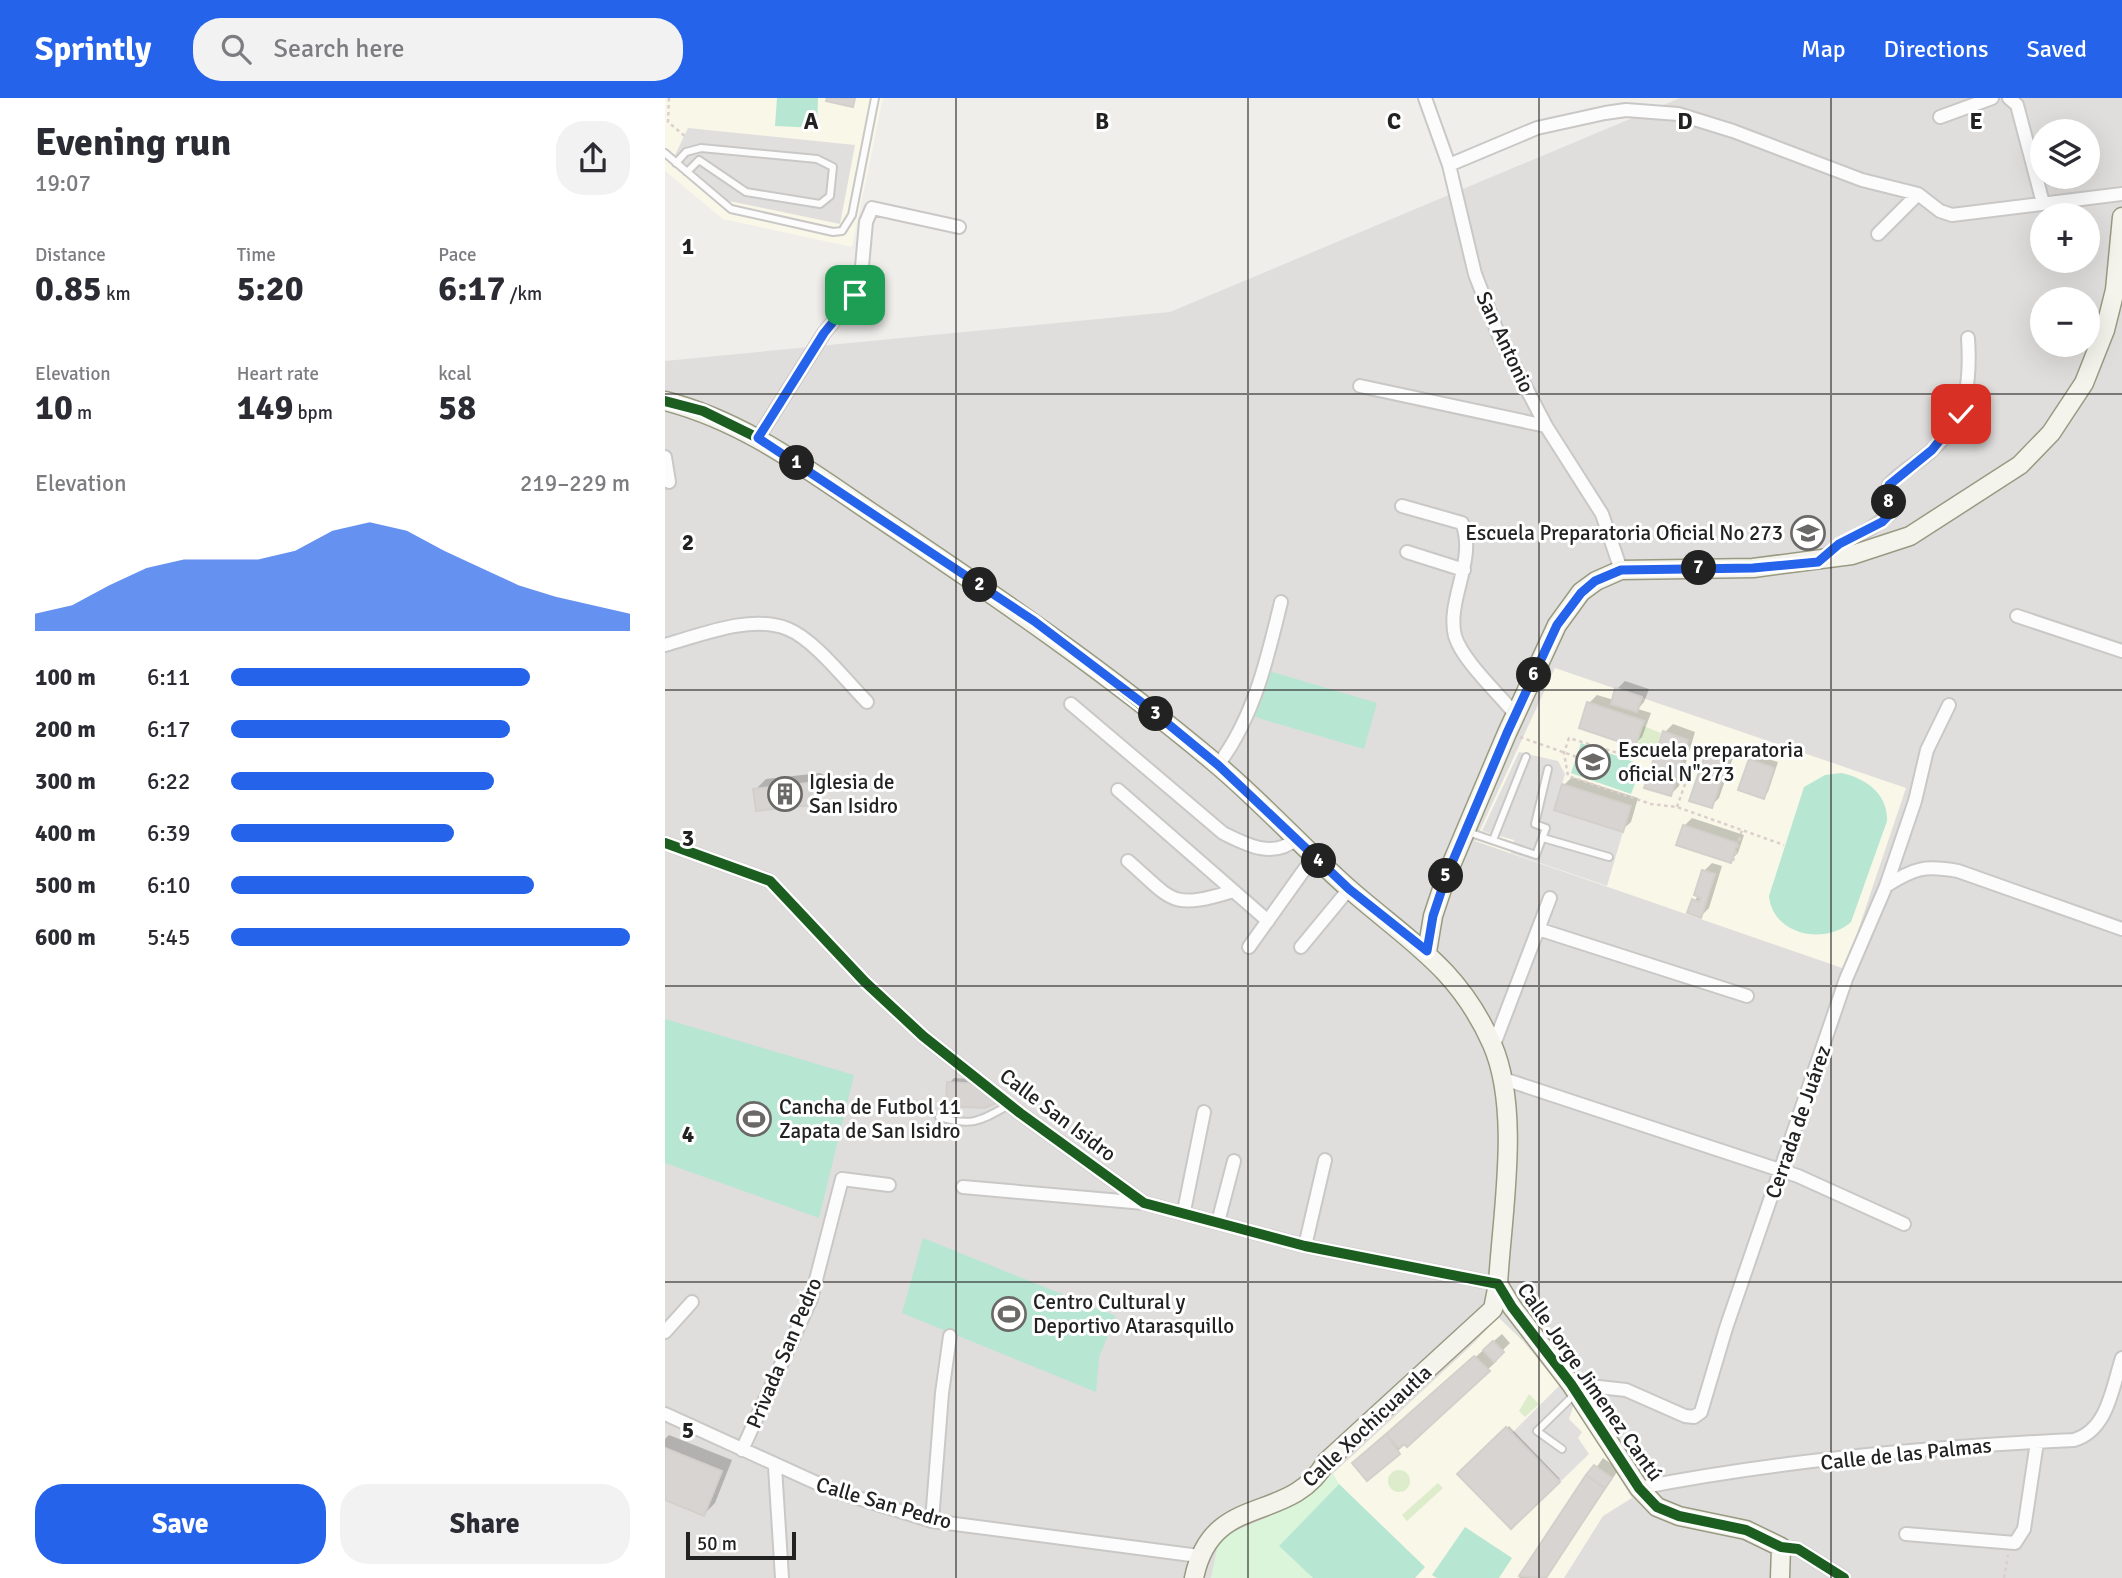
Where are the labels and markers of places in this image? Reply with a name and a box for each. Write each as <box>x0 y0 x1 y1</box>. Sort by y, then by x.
pin <box>825 265 885 325</box>
pin <box>1931 384 1991 444</box>
pin: 1 <box>779 446 815 480</box>
pin: 8 <box>1871 484 1907 520</box>
school or university icon: Escuela Preparatoria Oficial No 273 <box>1789 514 1827 552</box>
place label: Escuela Preparatoria Oficial No 273 <box>1465 520 1783 546</box>
pin: 7 <box>1681 550 1717 586</box>
pin: 2 <box>963 568 997 602</box>
pin: 6 <box>1517 658 1551 692</box>
pin: 3 <box>1139 696 1173 732</box>
place label: Escuela preparatoria oficial N"273 <box>1618 737 1804 787</box>
school or university icon: Escuela preparatoria oficial N"273 <box>1574 743 1612 781</box>
place label: Iglesia de San Isidro <box>809 769 898 819</box>
building icon: Iglesia de San Isidro <box>766 775 804 813</box>
pin: 4 <box>1301 844 1337 878</box>
pin: 5 <box>1429 858 1463 894</box>
place label: Cancha de Futbol 11 Zapata de San Isidro <box>779 1094 961 1144</box>
sports icon: Cancha de Futbol 11 Zapata de San Isidro <box>735 1100 773 1138</box>
place label: Centro Cultural y Deportivo Atarasquillo <box>1033 1289 1234 1339</box>
sports icon: Centro Cultural y Deportivo Atarasquillo <box>990 1295 1028 1333</box>

